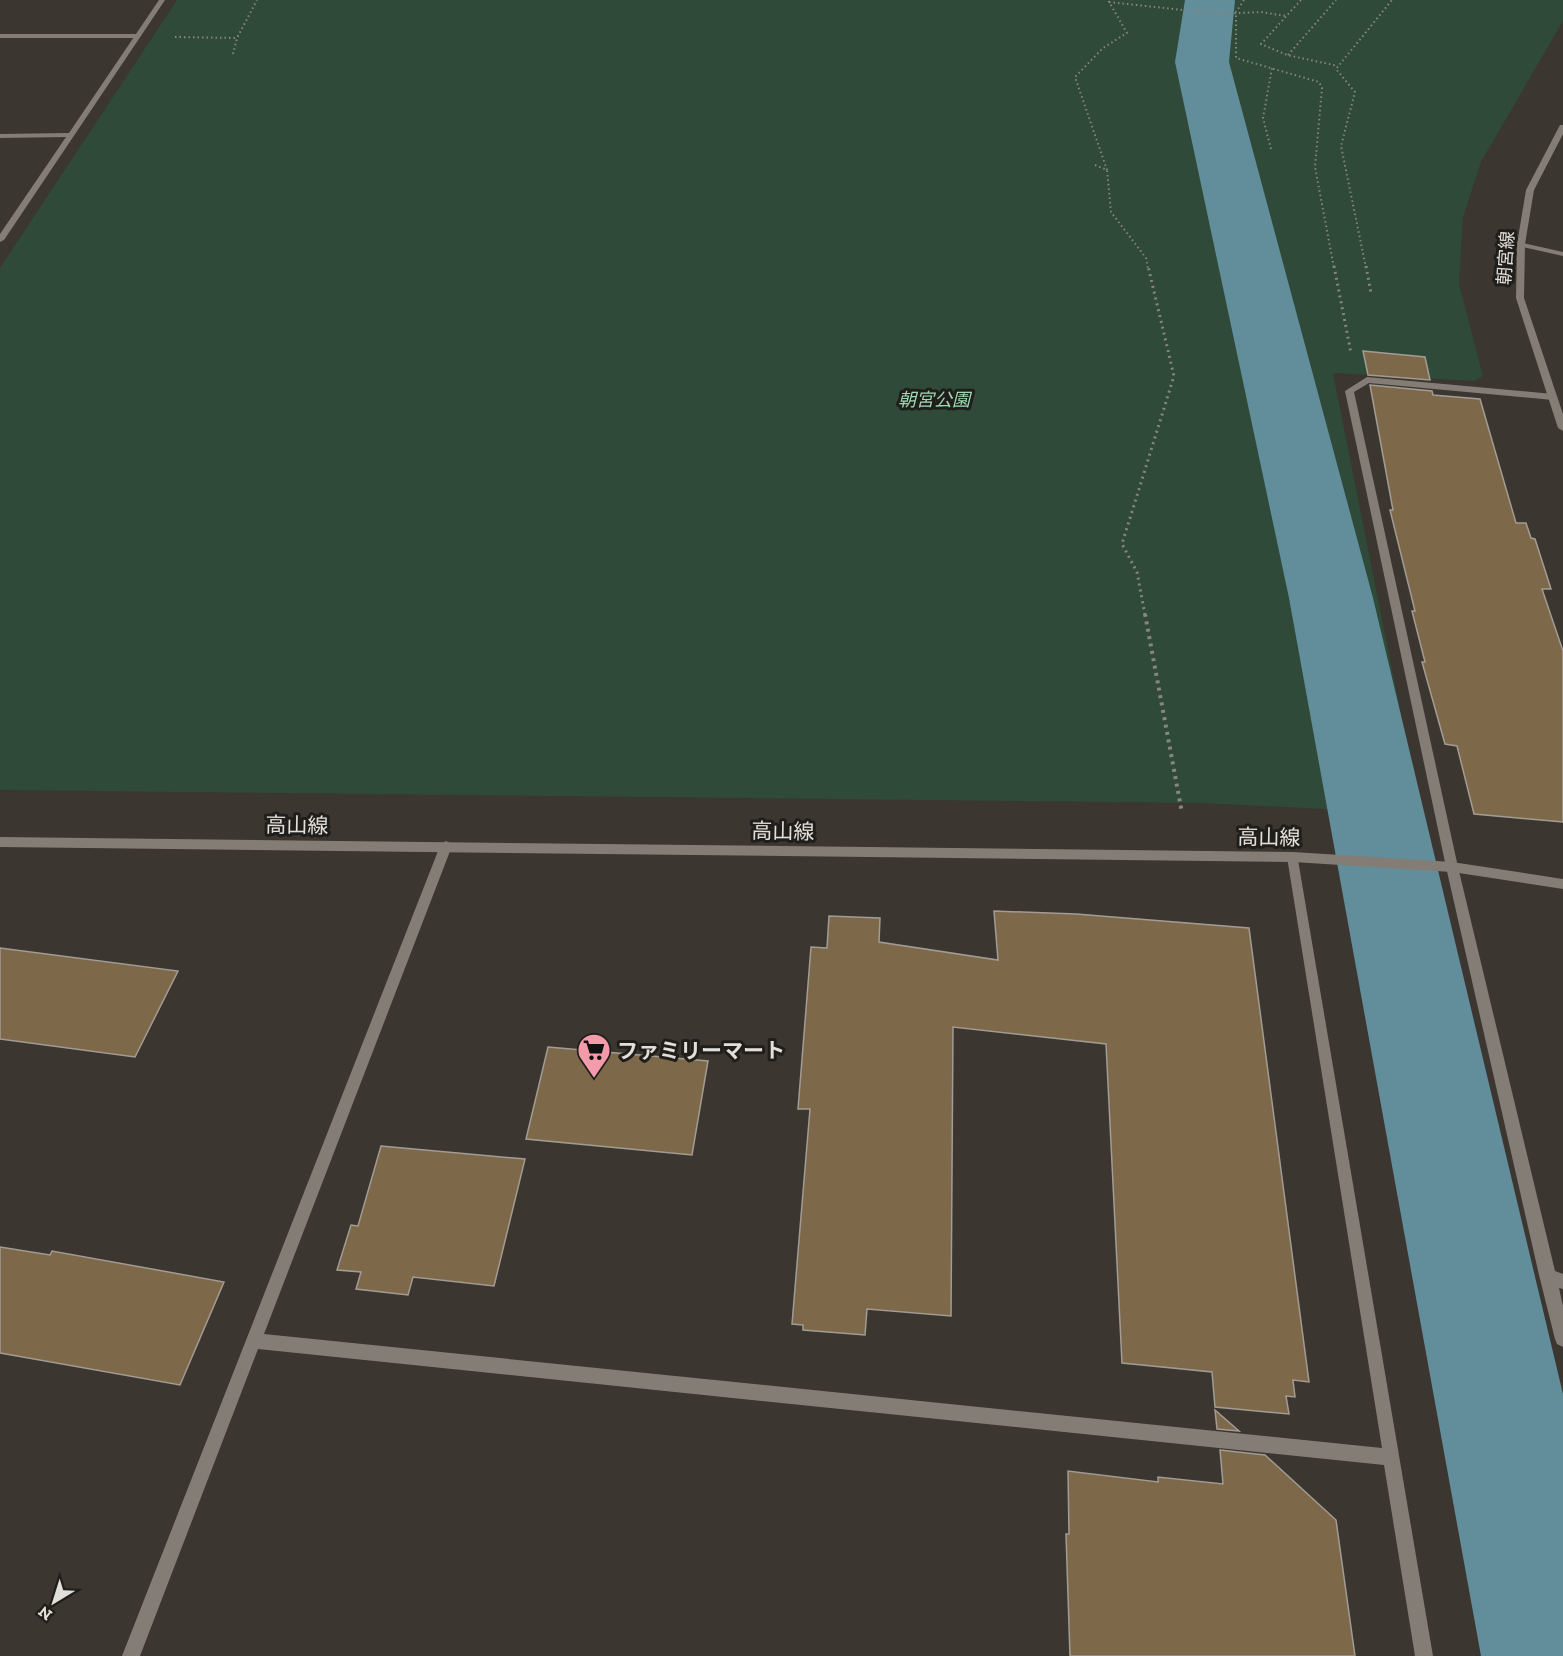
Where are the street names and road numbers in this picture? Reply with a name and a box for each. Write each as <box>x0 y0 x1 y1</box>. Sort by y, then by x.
street label: 朝宮線 <box>1493 230 1519 286</box>
street label: 高山線 <box>265 812 329 838</box>
street label: 高山線 <box>751 818 815 844</box>
street label: 高山線 <box>1237 824 1301 850</box>

